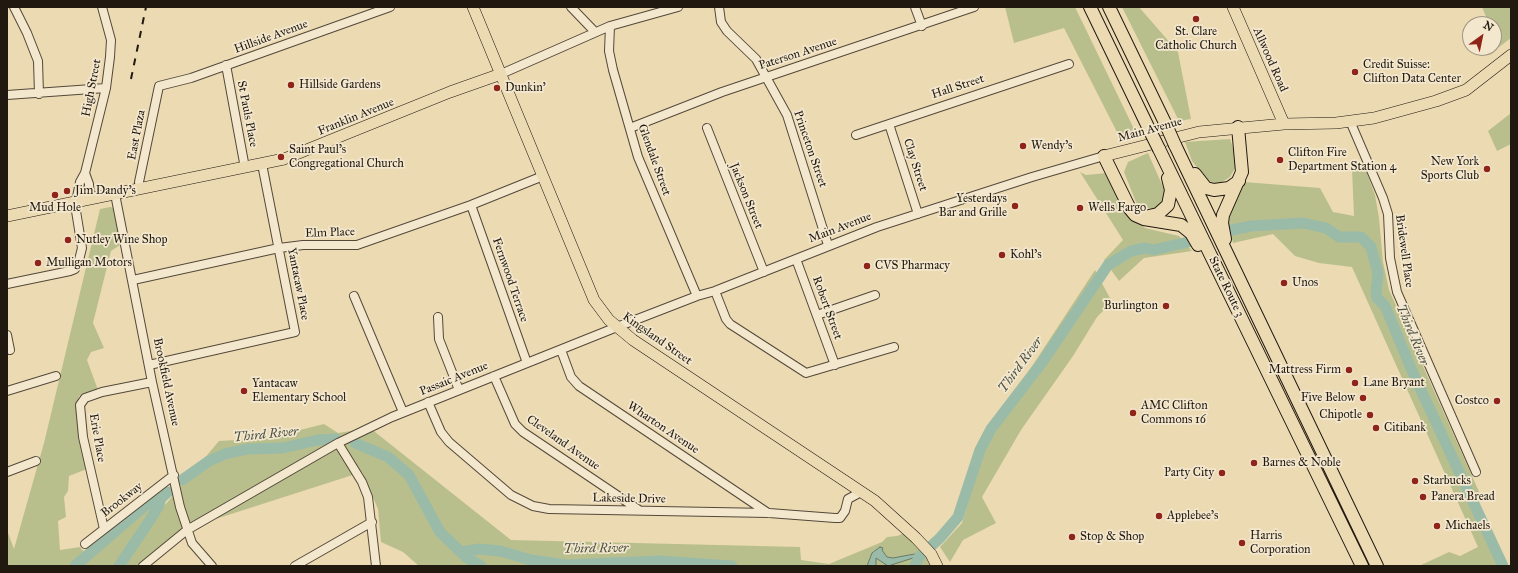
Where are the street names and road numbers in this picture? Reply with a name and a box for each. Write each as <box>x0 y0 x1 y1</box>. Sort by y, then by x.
street label: Hillside Avenue <box>232 17 310 57</box>
street label: Allwood Road <box>1249 26 1291 94</box>
street label: Paterson Avenue <box>757 35 839 73</box>
street label: High Street <box>79 58 105 118</box>
street label: Hall Street <box>930 72 986 102</box>
street label: St Pauls Place <box>234 80 260 148</box>
street label: Franklin Avenue <box>316 95 396 139</box>
street label: East Plaza <box>125 109 149 161</box>
street label: Princeton Street <box>790 109 830 189</box>
street label: Main Avenue <box>1116 115 1184 145</box>
street label: Glendale Street <box>634 122 674 198</box>
street label: Clay Street <box>900 137 930 193</box>
street label: Jackson Street <box>726 161 766 231</box>
street label: Main Avenue <box>807 209 873 247</box>
street label: Bridewell Place <box>1392 213 1416 289</box>
street label: Elm Place <box>305 225 355 241</box>
street label: Fernwood Terrace <box>489 236 531 324</box>
street label: Yantacaw Place <box>284 247 312 321</box>
street label: State Route 3 <box>1205 254 1247 320</box>
street label: Robert Street <box>809 274 845 342</box>
street label: Kingsland Street <box>619 310 695 368</box>
street label: Brookfield Avenue <box>150 337 182 427</box>
street label: Passaic Avenue <box>418 359 490 399</box>
street label: Wharton Avenue <box>624 399 702 457</box>
street label: Cleveland Avenue <box>523 412 603 474</box>
street label: Erie Place <box>86 413 108 463</box>
street label: Brookway <box>98 479 146 521</box>
street label: Lakeside Drive <box>592 491 666 507</box>

